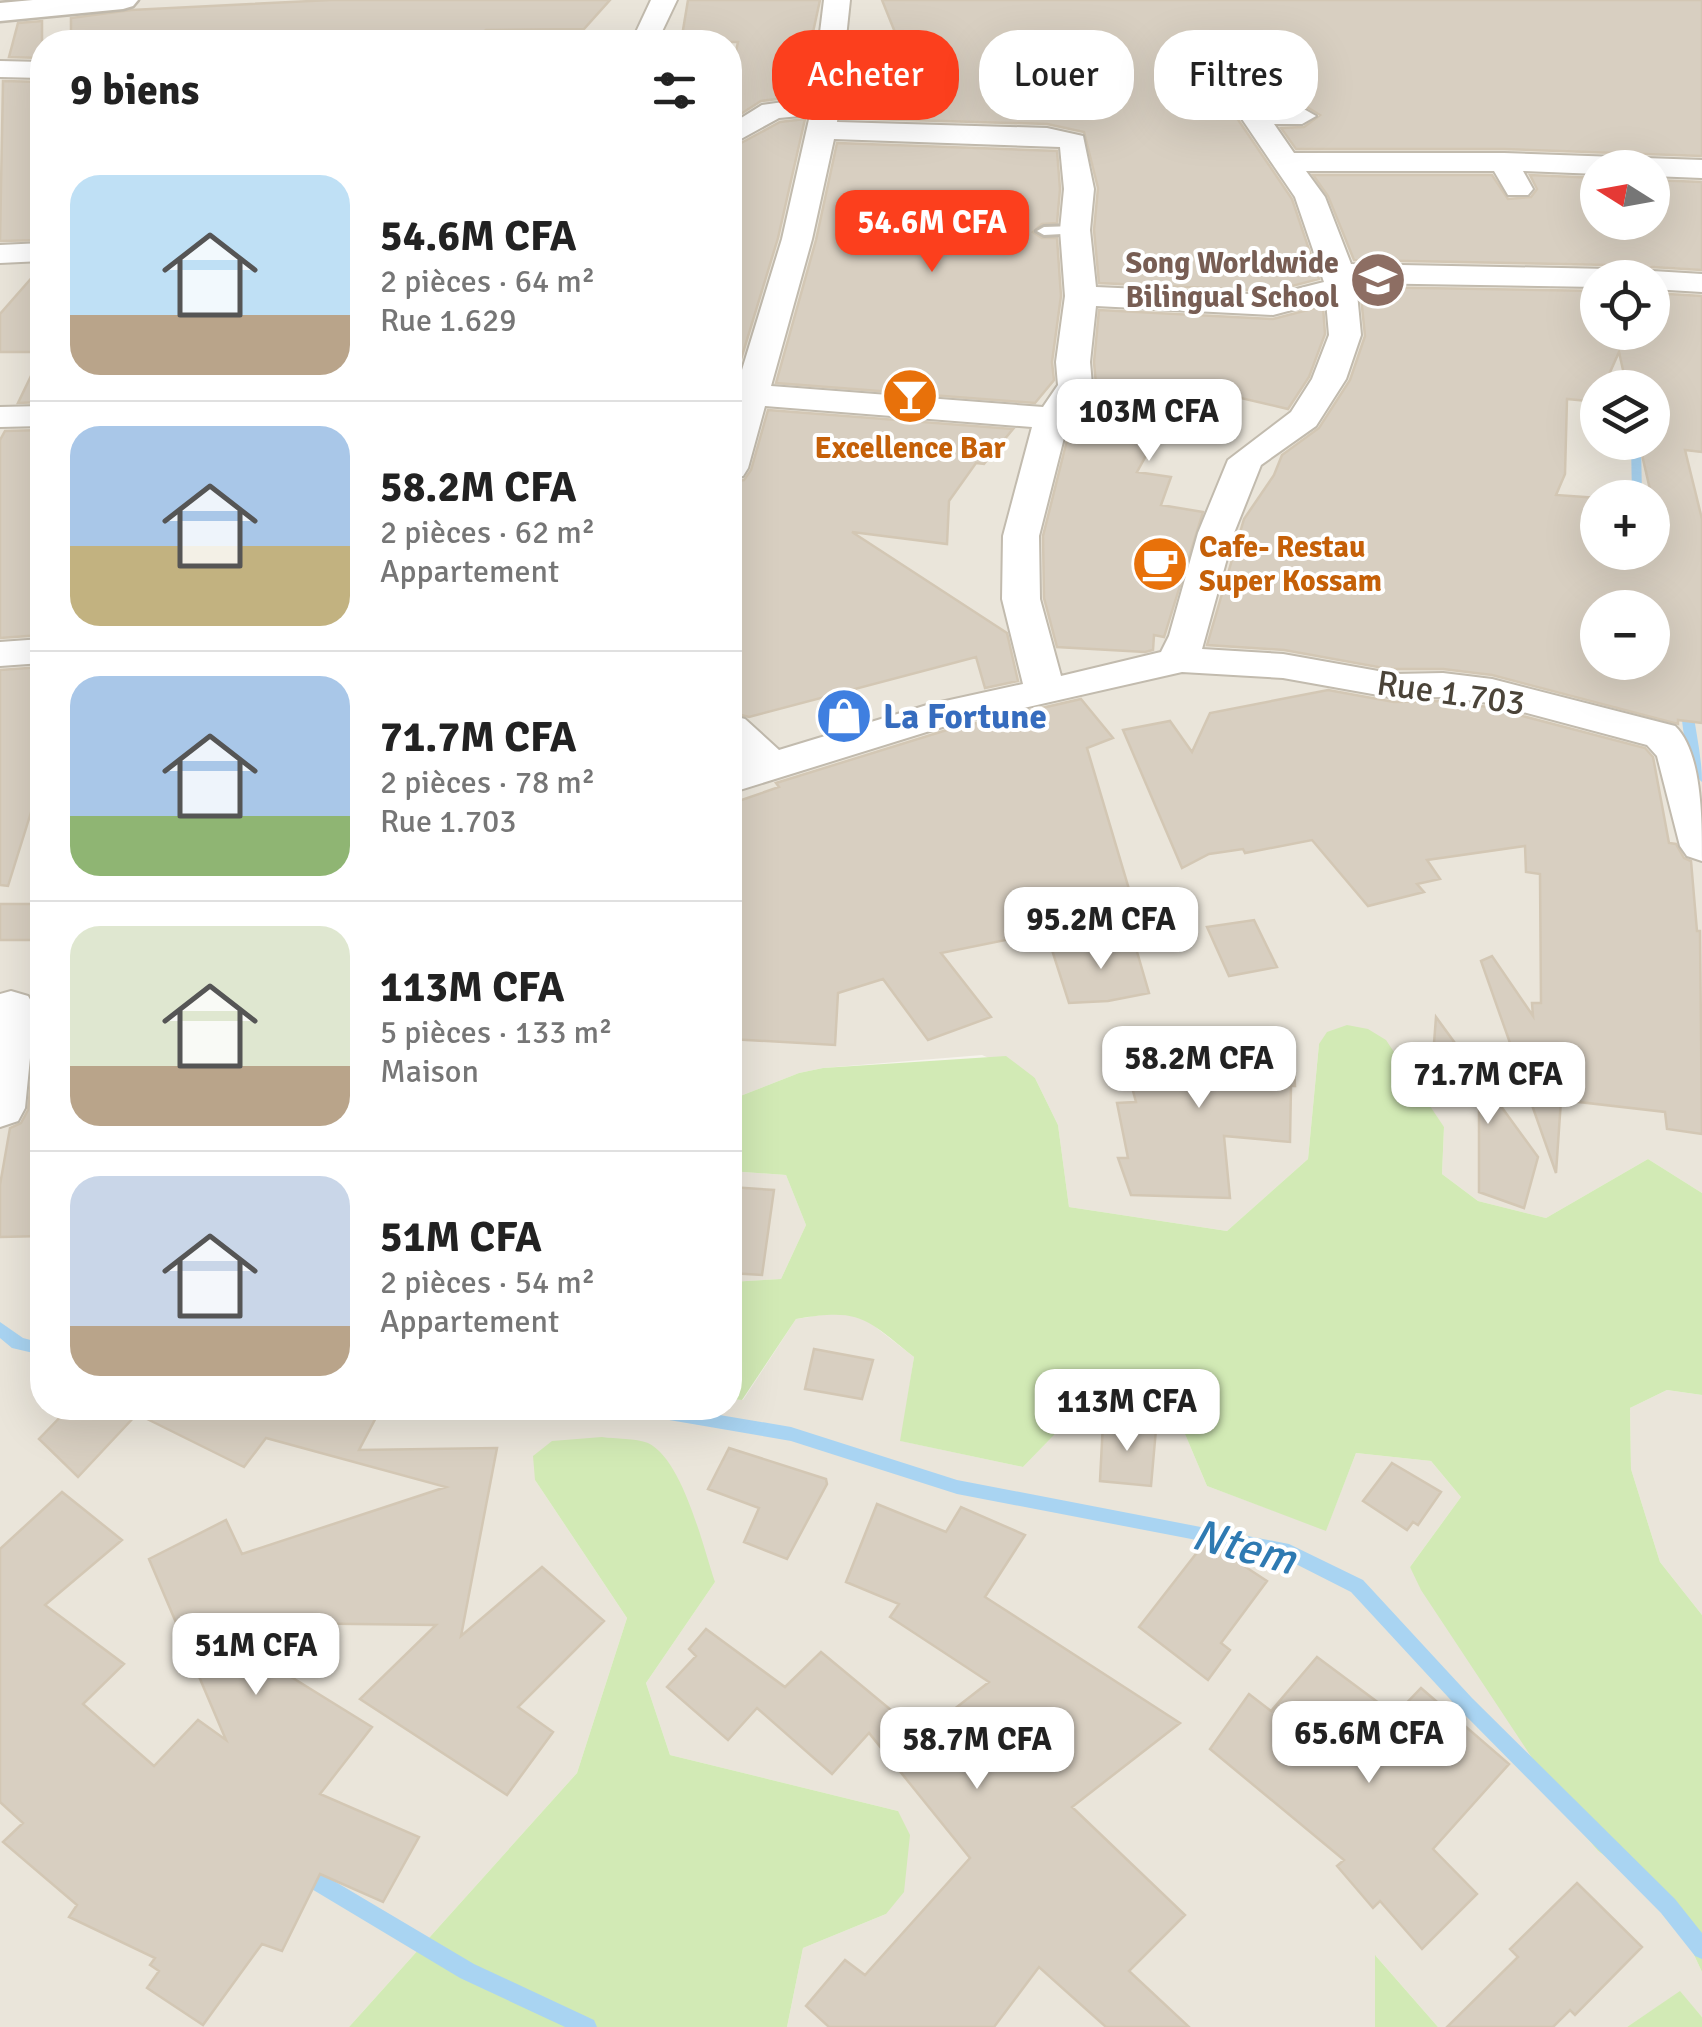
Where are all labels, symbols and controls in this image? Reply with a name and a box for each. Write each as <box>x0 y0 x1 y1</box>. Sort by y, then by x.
chip: Acheter <box>772 30 959 120</box>
chip: Louer <box>979 30 1134 120</box>
chip: Filtres <box>1154 30 1318 120</box>
icon: filters <box>647 63 702 118</box>
text: 9 biens <box>70 65 199 116</box>
north arrow <box>1580 150 1670 240</box>
map controls <box>1580 150 1670 680</box>
pin: 54.6M CFA <box>818 190 1046 275</box>
text: 54.6M CFA <box>857 203 1007 242</box>
text: 54.6M CFA <box>380 211 576 262</box>
icon: home <box>150 215 270 335</box>
place label: Song Worldwide Bilingual School <box>1125 245 1339 316</box>
school or university icon: Song Worldwide Bilingual School <box>1348 250 1408 310</box>
button: locate <box>1580 260 1670 350</box>
text: 2 pièces · 64 m² <box>380 262 595 301</box>
text: Rue 1.629 <box>380 301 517 340</box>
bar icon: Excellence Bar <box>880 366 940 426</box>
button: layers <box>1580 370 1670 460</box>
pin: 103M CFA <box>1046 379 1252 464</box>
text: 103M CFA <box>1079 392 1219 431</box>
place label: Excellence Bar <box>815 430 1006 467</box>
text: 58.2M CFA <box>380 462 576 513</box>
icon: home <box>150 466 270 586</box>
button: + <box>1580 480 1670 570</box>
text: 2 pièces · 62 m² <box>380 513 595 552</box>
place label: Cafe- Restau Super Kossam <box>1199 529 1382 600</box>
cafe icon: Cafe- Restau Super Kossam <box>1130 534 1190 594</box>
text: Appartement <box>380 552 559 591</box>
button: − <box>1580 590 1670 680</box>
street label: Rue 1.703 <box>1374 661 1528 725</box>
shop icon: La Fortune <box>814 686 874 746</box>
place label: La Fortune <box>883 695 1047 738</box>
text: 71.7M CFA <box>380 712 576 763</box>
icon: home <box>150 716 270 836</box>
text: 2 pièces · 78 m² <box>380 763 595 802</box>
text: Rue 1.703 <box>380 802 517 841</box>
pin: 95.2M CFA <box>987 887 1215 972</box>
text: 95.2M CFA <box>1026 900 1176 939</box>
text: 113M CFA <box>380 962 564 1013</box>
icon: home <box>150 966 270 1086</box>
text: 5 pièces · 133 m² <box>380 1013 613 1052</box>
pin: 58.2M CFA <box>1085 1026 1313 1111</box>
text: 58.2M CFA <box>1124 1039 1274 1078</box>
pin: 71.7M CFA <box>1374 1042 1602 1127</box>
text: Maison <box>380 1052 479 1091</box>
text: 71.7M CFA <box>1413 1055 1563 1094</box>
text: 51M CFA <box>380 1212 542 1263</box>
icon: home <box>150 1216 270 1336</box>
text: 2 pièces · 54 m² <box>380 1263 595 1302</box>
text: Appartement <box>380 1302 559 1341</box>
pin: 113M CFA <box>1024 1369 1230 1454</box>
text: 113M CFA <box>1057 1382 1197 1421</box>
water label: Ntem <box>1187 1507 1303 1587</box>
pin: 51M CFA <box>164 1613 348 1698</box>
text: 51M CFA <box>194 1626 318 1665</box>
pin: 65.6M CFA <box>1255 1701 1483 1786</box>
pin: 58.7M CFA <box>863 1707 1091 1792</box>
text: 65.6M CFA <box>1294 1714 1444 1753</box>
text: 58.7M CFA <box>902 1720 1052 1759</box>

